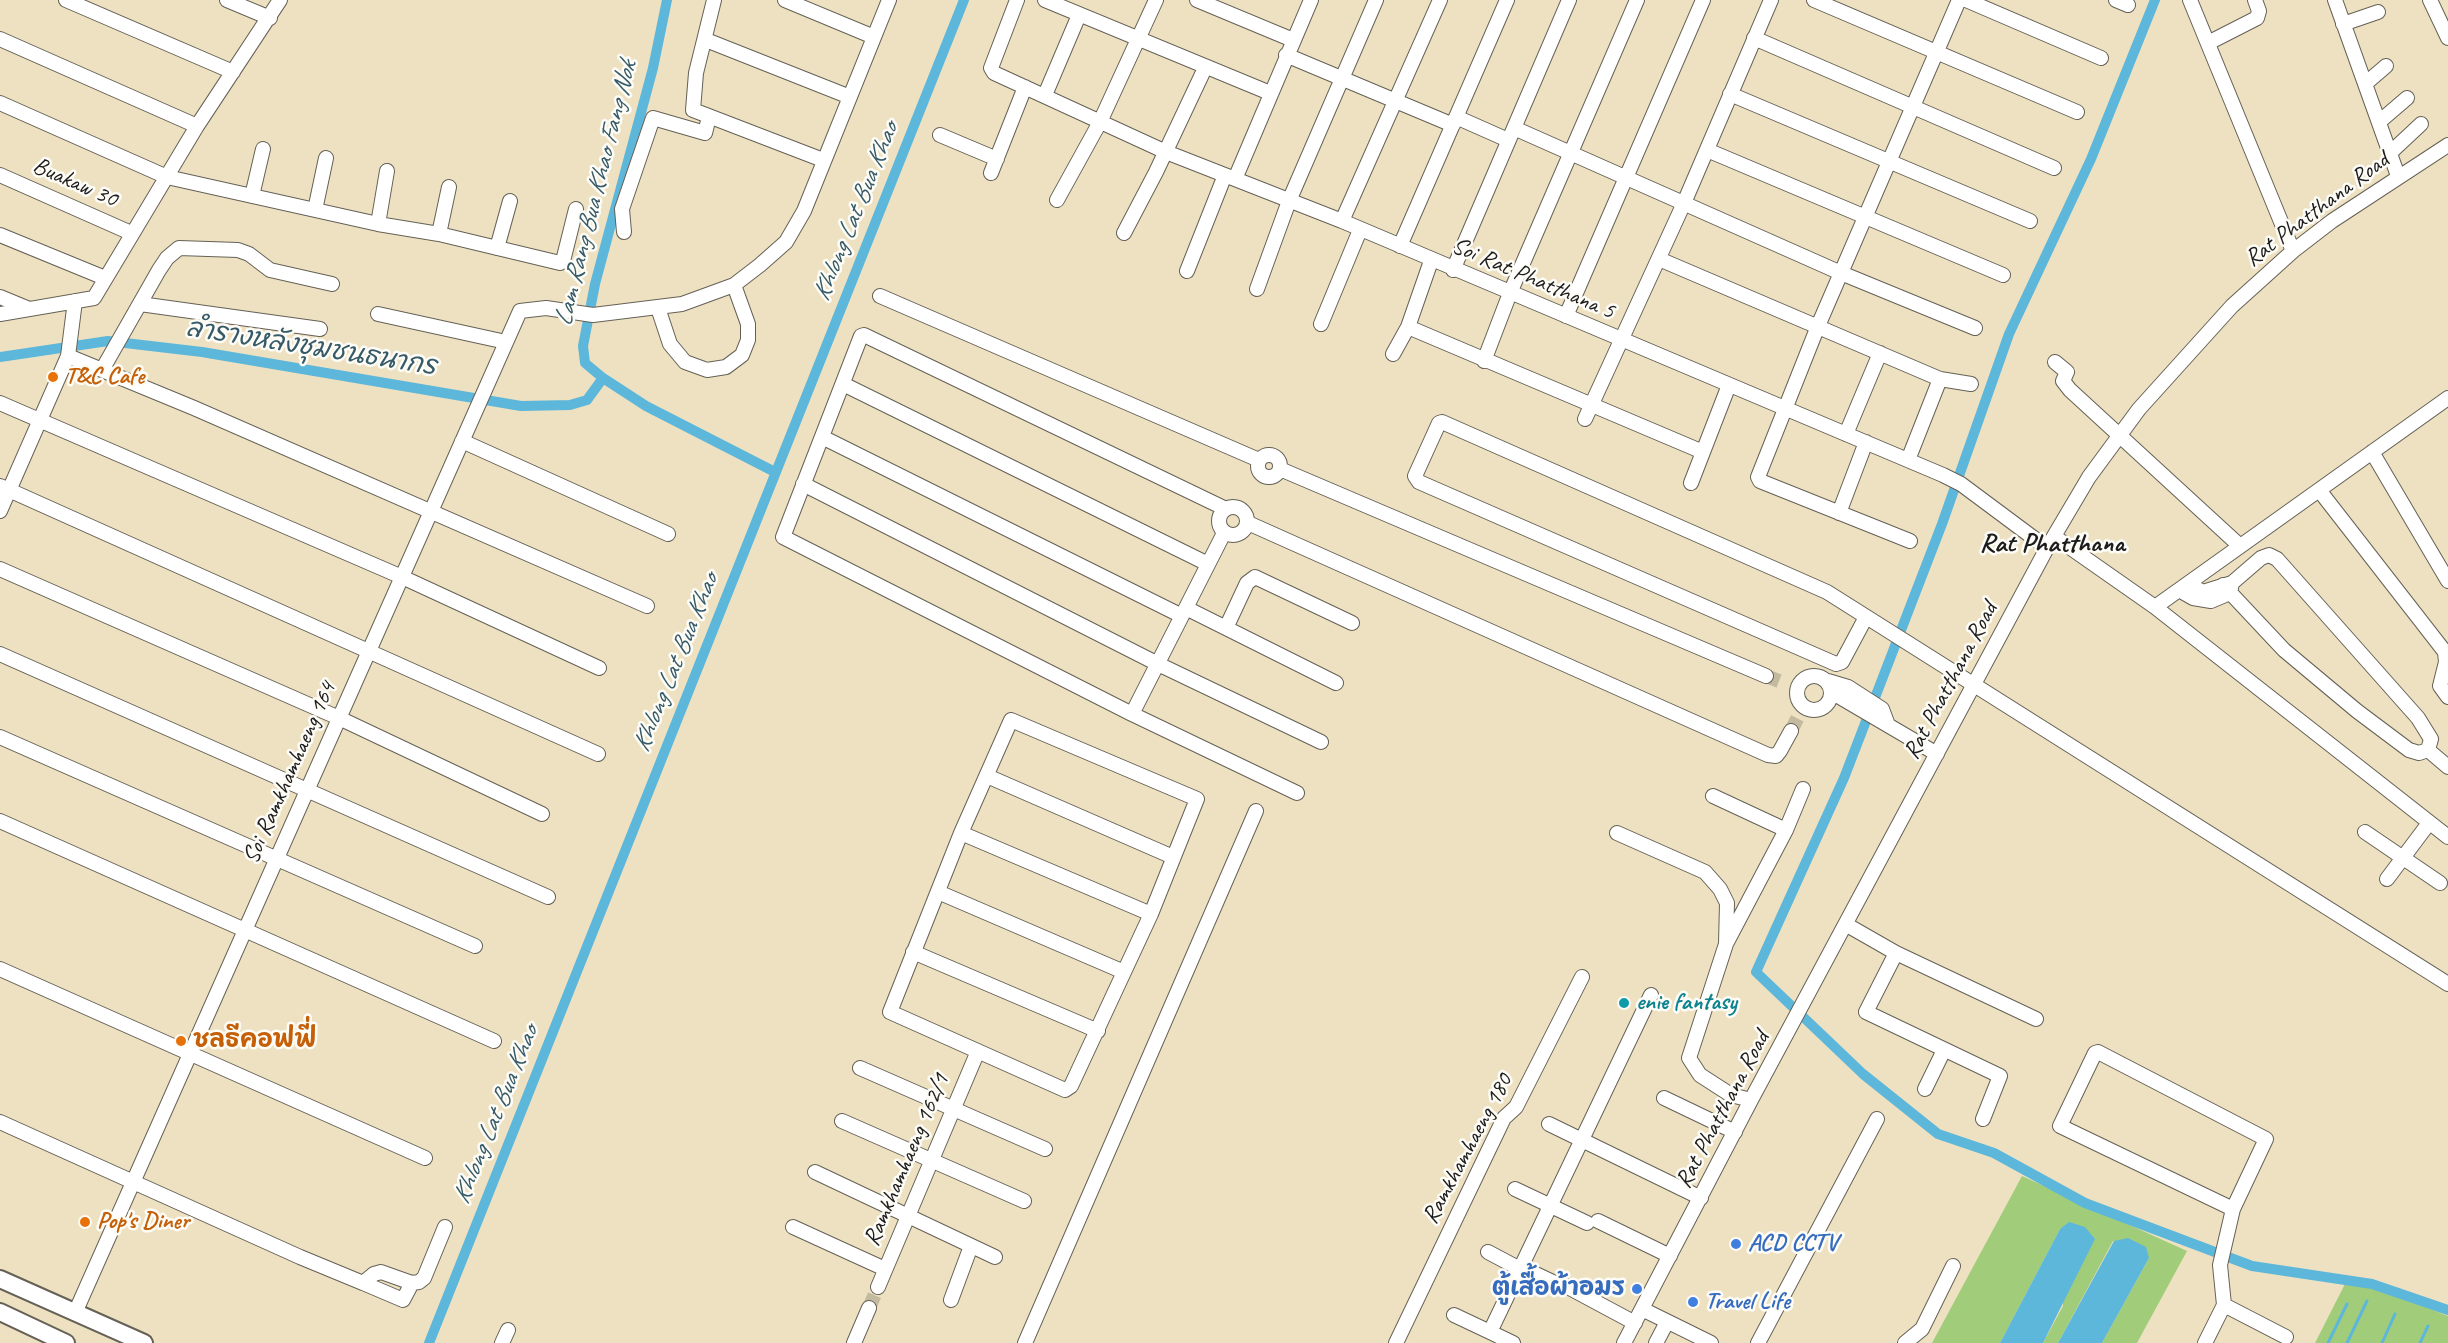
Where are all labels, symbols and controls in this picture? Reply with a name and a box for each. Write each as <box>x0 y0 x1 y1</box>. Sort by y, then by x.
water label: Lam Rang Bua Khao Fang Nok <box>548 59 644 329</box>
water label: Khlong Lat Bua Khao <box>806 119 906 305</box>
street label: Rat Phatthana Road <box>2239 146 2395 274</box>
street label: Buakaw 30 <box>28 152 122 214</box>
street label: Soi Rat Phatthana 5 <box>1447 232 1619 326</box>
water label: ลำรางหลังชุมชนธนากร <box>184 313 438 383</box>
place label: T&C Cafe <box>65 363 144 391</box>
marker: T&C Cafe <box>46 370 60 384</box>
district label: Rat Phatthana <box>1979 528 2125 560</box>
water label: Khlong Lat Bua Khao <box>626 570 726 756</box>
street label: Rat Phatthana Road <box>1898 598 2004 764</box>
street label: Soi Ramkhamhaeng 164 <box>237 678 343 868</box>
place label: enie fantasy <box>1636 989 1737 1017</box>
marker: enie fantasy <box>1617 996 1631 1010</box>
water label: Khlong Lat Bua Khao <box>446 1022 546 1208</box>
place label: ชลธีคอฟฟี่ <box>193 1027 316 1055</box>
street label: Rat Phatthana Road <box>1670 1027 1776 1193</box>
marker: ชลธีคอฟฟี่ <box>174 1034 188 1048</box>
street label: Ramkhamhaeng 180 <box>1416 1069 1520 1229</box>
street label: Ramkhamhaeng 162/1 <box>858 1070 956 1250</box>
place label: Pop's Diner <box>97 1208 189 1236</box>
marker: Pop's Diner <box>78 1215 92 1229</box>
place label: ACD CCTV <box>1748 1230 1838 1258</box>
marker: ACD CCTV <box>1729 1237 1743 1251</box>
place label: ตู้เสื้อผ้าอมร <box>1492 1275 1625 1303</box>
marker: ตู้เสื้อผ้าอมร <box>1630 1282 1644 1296</box>
place label: Travel Life <box>1705 1288 1790 1316</box>
marker: Travel Life <box>1686 1295 1700 1309</box>

